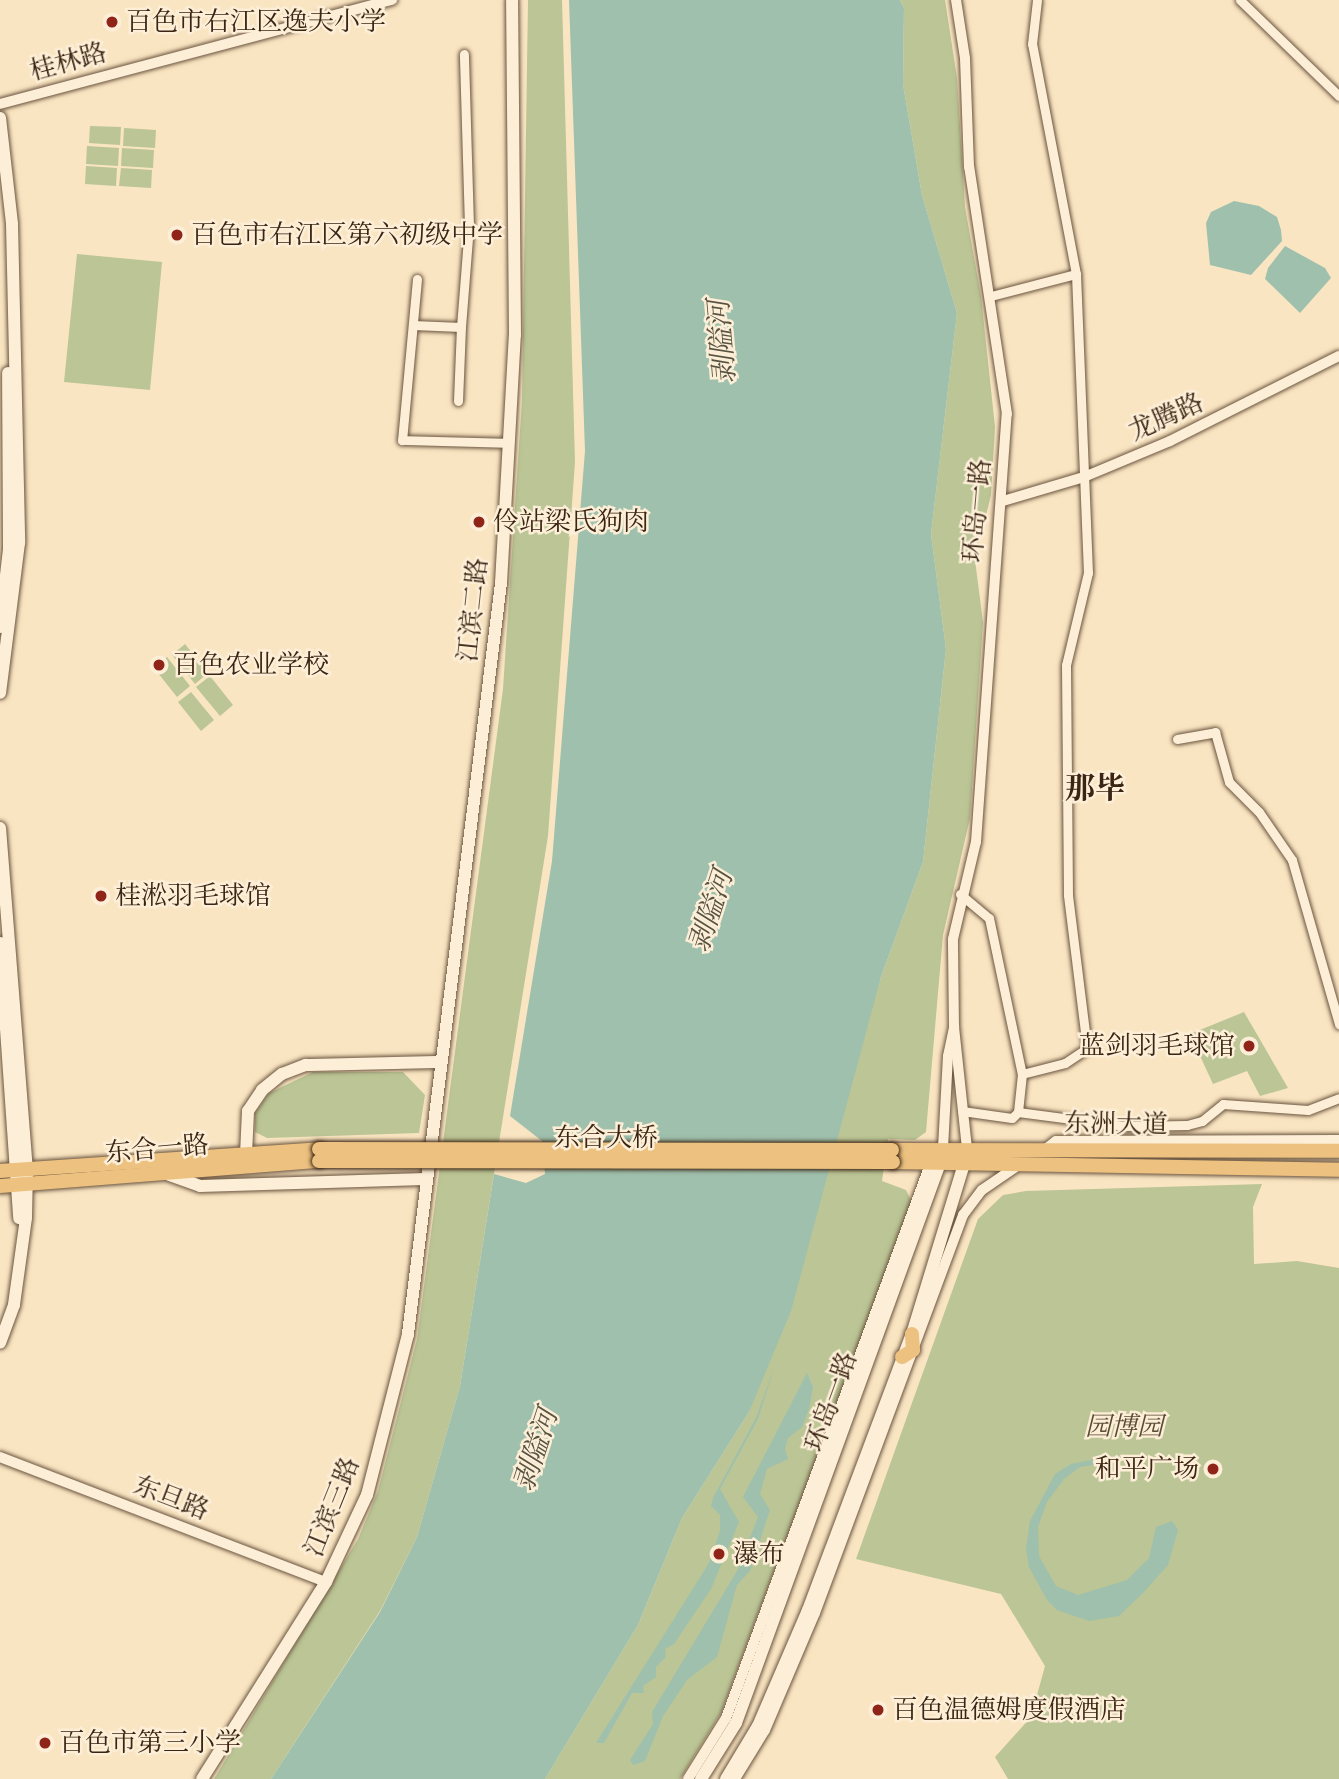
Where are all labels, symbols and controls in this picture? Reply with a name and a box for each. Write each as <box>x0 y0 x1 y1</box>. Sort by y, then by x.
place label: 百色市右江区逸夫小学 <box>126 6 386 38</box>
marker: 百色市右江区逸夫小学 <box>104 14 120 30</box>
street label: 桂林路 <box>26 37 110 87</box>
place label: 百色市右江区第六初级中学 <box>191 219 503 251</box>
marker: 百色市右江区第六初级中学 <box>169 227 185 243</box>
water label: 剥隘河 <box>702 299 742 385</box>
street label: 龙腾路 <box>1124 387 1208 447</box>
street label: 环岛一路 <box>957 458 997 564</box>
place label: 伶站梁氏狗肉 <box>493 506 649 538</box>
marker: 伶站梁氏狗肉 <box>471 514 487 530</box>
street label: 江滨二路 <box>452 557 494 663</box>
place label: 百色农业学校 <box>173 649 329 681</box>
marker: 百色农业学校 <box>151 657 167 673</box>
district label: 那毕 <box>1065 771 1125 807</box>
water label: 剥隘河 <box>682 866 740 956</box>
place label: 桂淞羽毛球馆 <box>115 880 271 912</box>
marker: 桂淞羽毛球馆 <box>93 888 109 904</box>
place label: 蓝剑羽毛球馆 <box>1079 1030 1235 1062</box>
marker: 蓝剑羽毛球馆 <box>1241 1038 1257 1054</box>
street label: 东洲大道 <box>1064 1107 1168 1141</box>
street label: 东合大桥 <box>554 1122 658 1154</box>
street label: 东合一路 <box>104 1129 210 1169</box>
street label: 环岛一路 <box>799 1348 863 1456</box>
water label: 剥隘河 <box>507 1405 565 1495</box>
park label: 园博园 <box>1085 1411 1163 1443</box>
street label: 江滨三路 <box>298 1453 366 1561</box>
place label: 和平广场 <box>1095 1453 1199 1485</box>
marker: 和平广场 <box>1205 1461 1221 1477</box>
street label: 东旦路 <box>129 1469 213 1527</box>
place label: 瀑布 <box>733 1538 785 1570</box>
marker: 瀑布 <box>711 1546 727 1562</box>
place label: 百色温德姆度假酒店 <box>892 1694 1126 1726</box>
marker: 百色温德姆度假酒店 <box>870 1702 886 1718</box>
place label: 百色市第三小学 <box>59 1727 241 1759</box>
marker: 百色市第三小学 <box>37 1735 53 1751</box>

